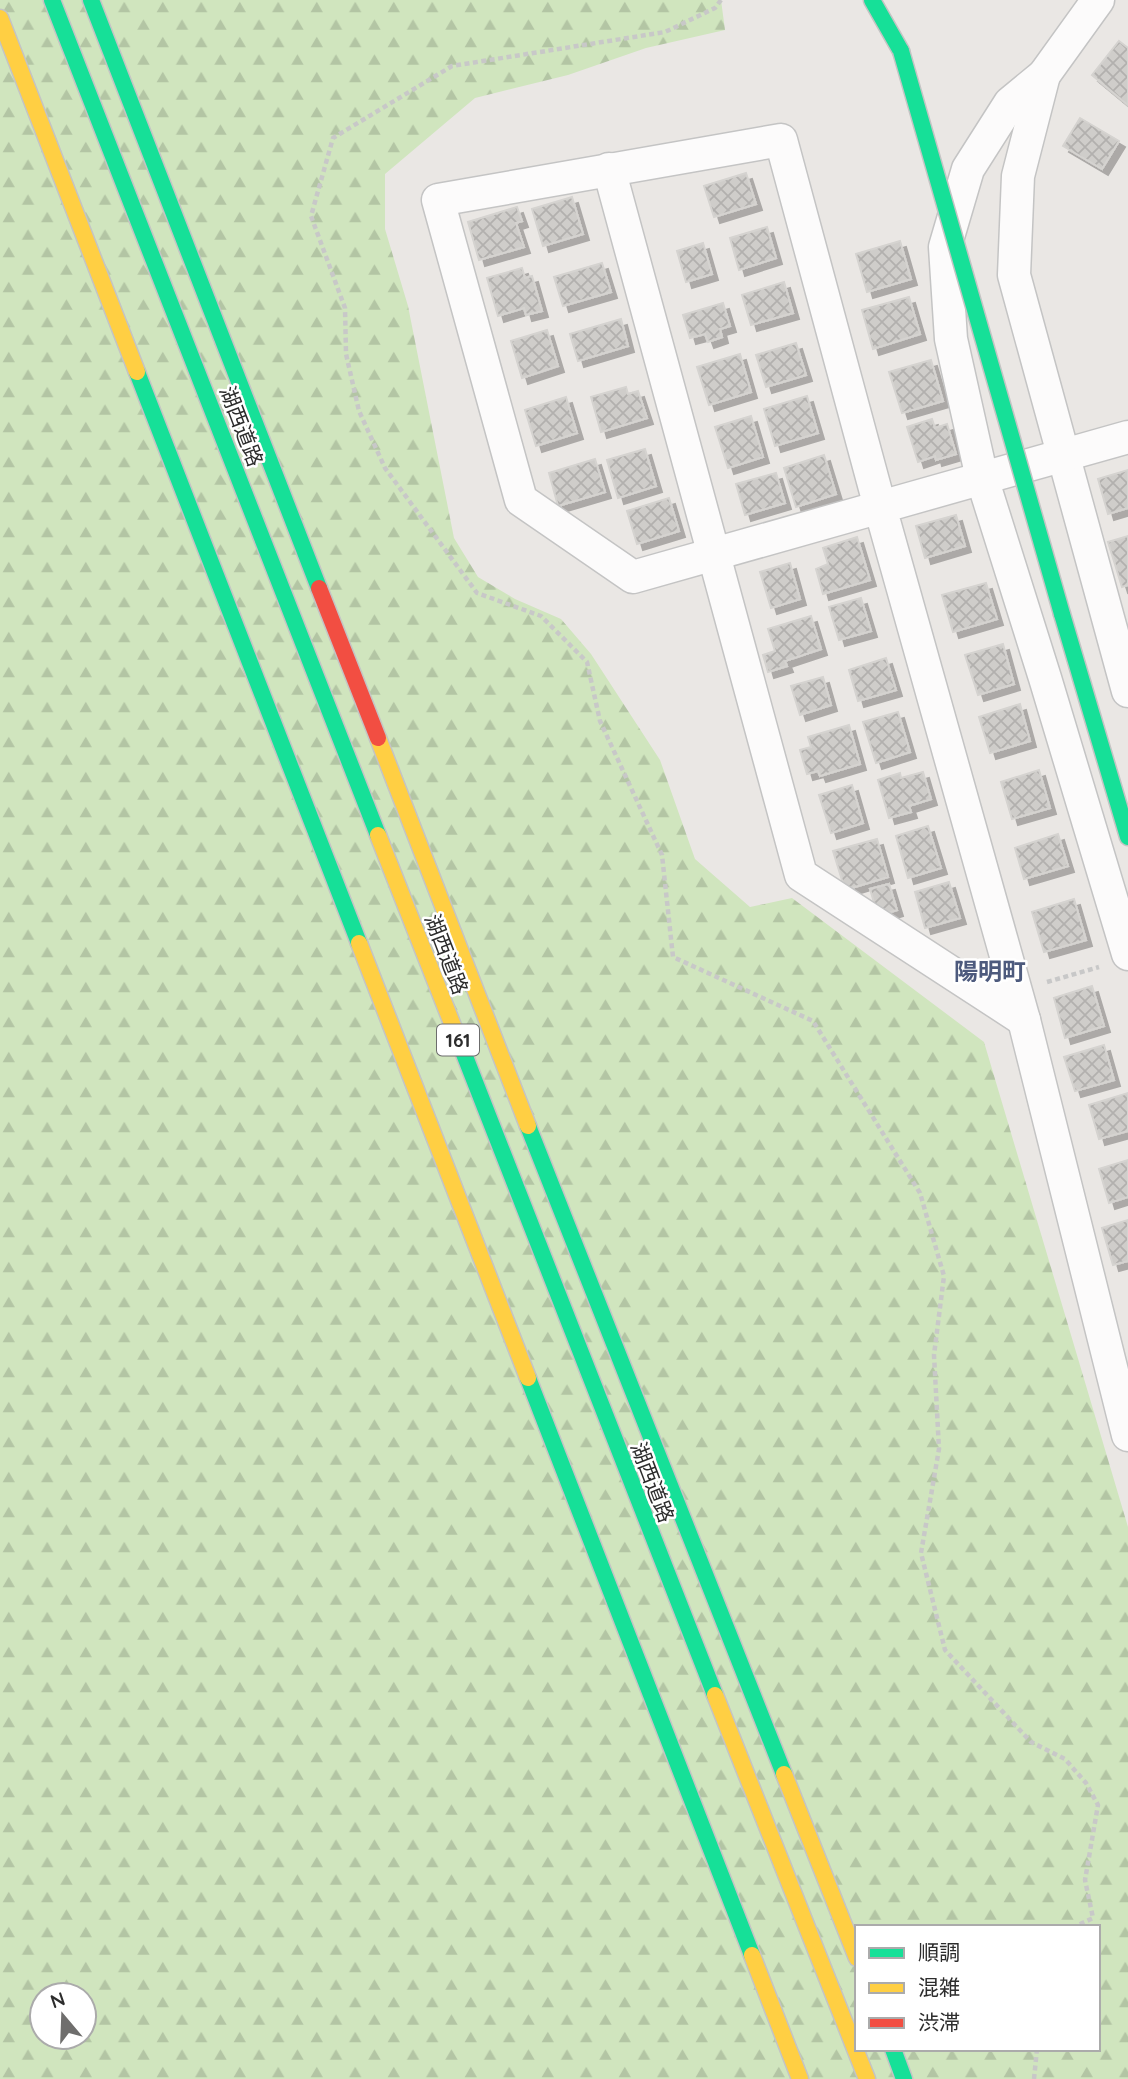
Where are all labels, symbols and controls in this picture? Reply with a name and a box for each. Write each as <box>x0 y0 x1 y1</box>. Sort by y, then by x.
street label: 湖西道路 <box>215 382 269 470</box>
street label: 湖西道路 <box>420 910 474 998</box>
district label: 陽明町 <box>954 956 1026 986</box>
road number: 161 <box>437 1024 479 1056</box>
street label: 湖西道路 <box>626 1438 680 1526</box>
legend <box>855 1925 1100 2051</box>
text: 順調 <box>918 1939 960 1965</box>
text: 混雑 <box>918 1974 960 2000</box>
north arrow <box>28 1981 98 2051</box>
text: N <box>47 1986 68 2014</box>
text: 渋滞 <box>918 2009 960 2035</box>

